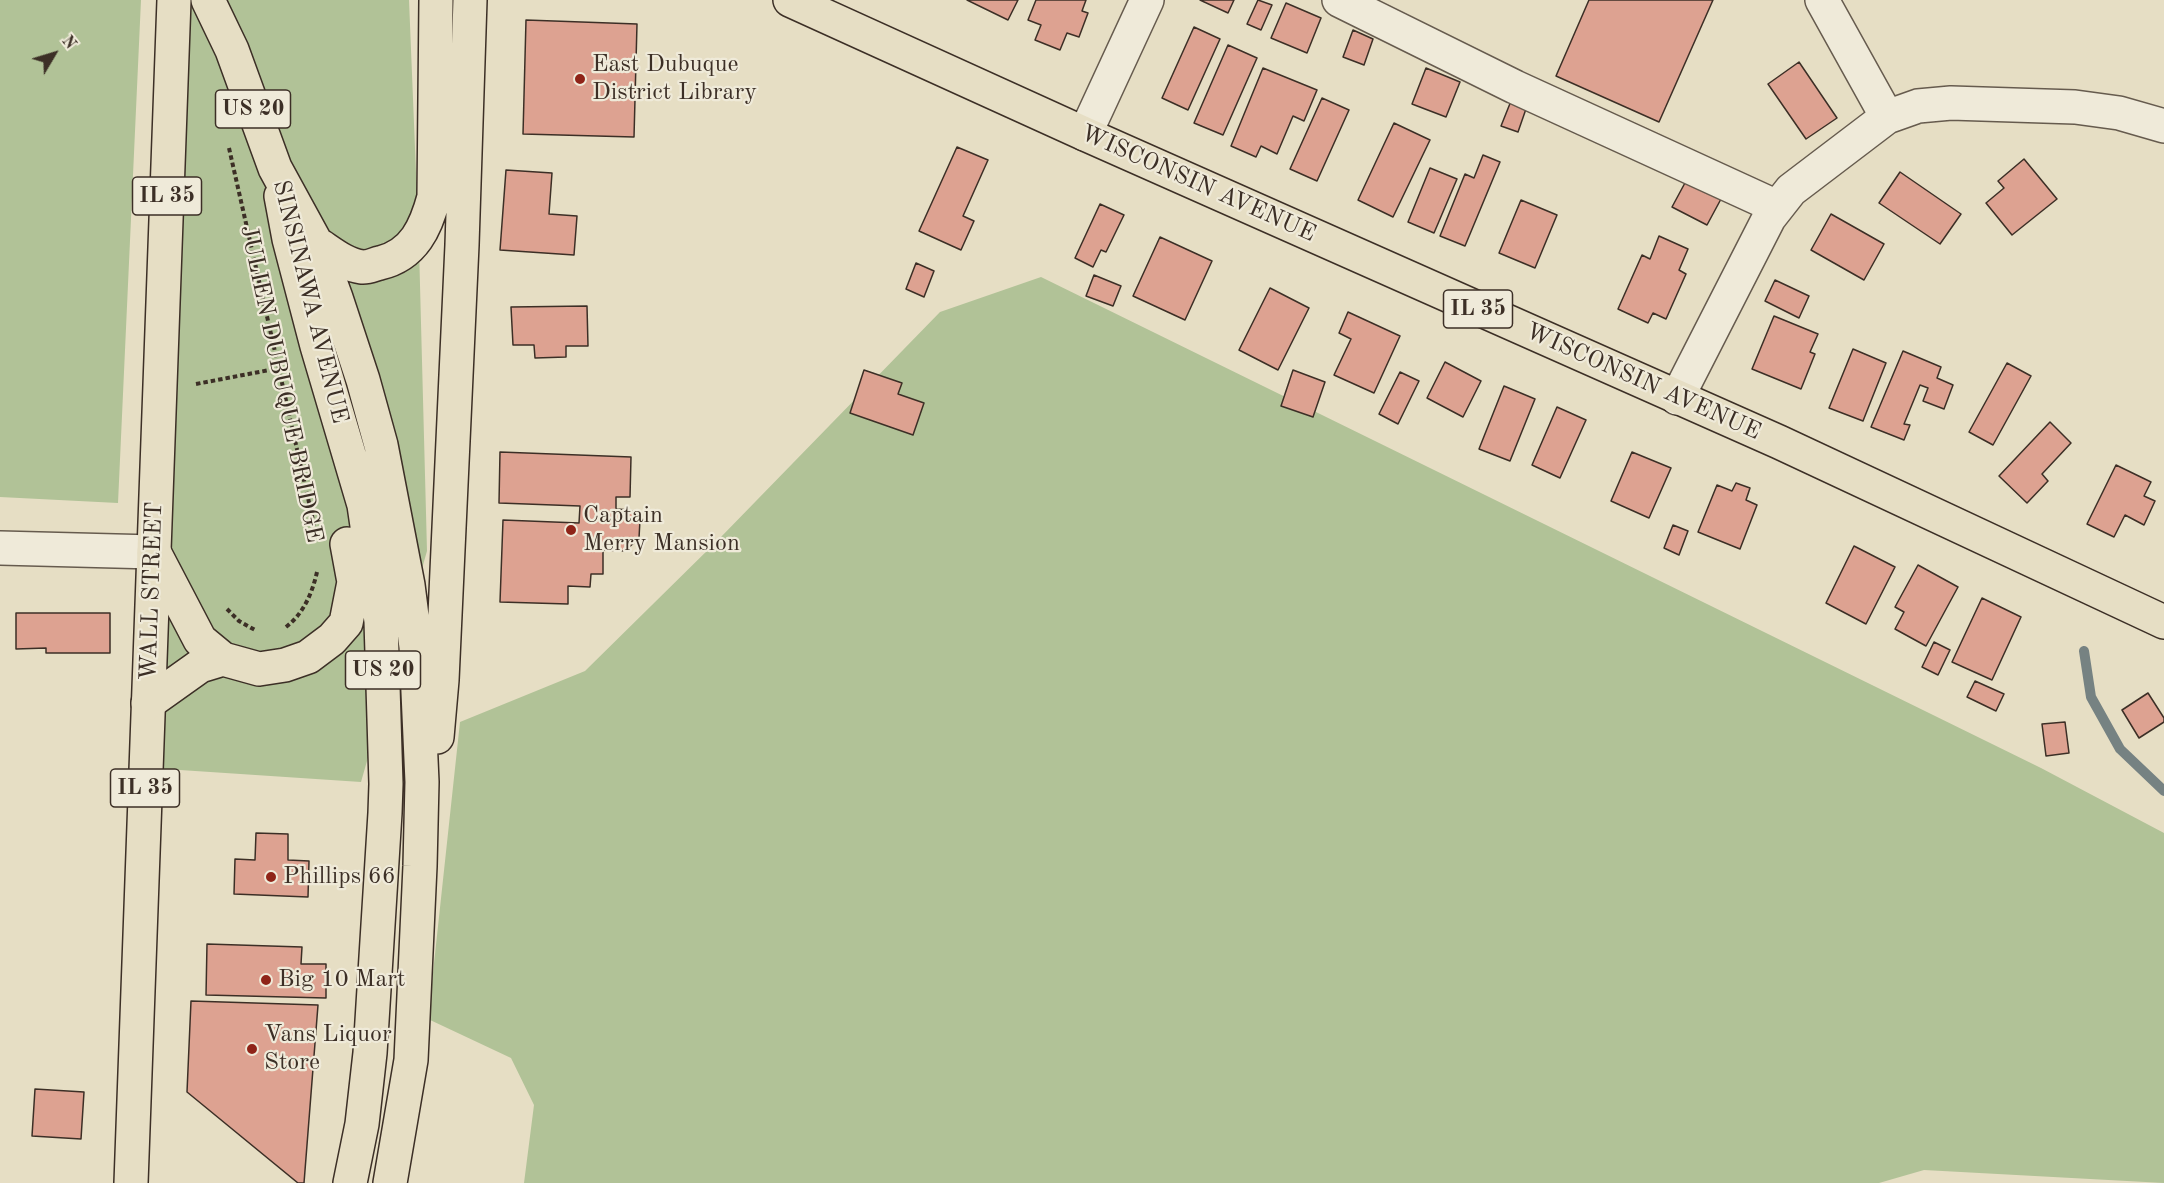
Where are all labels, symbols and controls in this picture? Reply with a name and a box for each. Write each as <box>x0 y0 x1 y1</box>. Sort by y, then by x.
north arrow <box>24 24 84 84</box>
text: N <box>58 33 78 53</box>
place label: East Dubuque District Library <box>592 51 757 107</box>
marker: East Dubuque District Library <box>573 72 587 86</box>
road number: US 20 <box>216 90 290 128</box>
street label: WISCONSIN AVENUE <box>1076 119 1320 249</box>
road number: IL 35 <box>132 177 201 215</box>
street label: SINSINAWA AVENUE <box>266 177 354 427</box>
street label: JULIEN DUBUQUE BRIDGE <box>233 222 329 546</box>
road number: IL 35 <box>1444 290 1512 328</box>
street label: WISCONSIN AVENUE <box>1521 317 1765 447</box>
street label: WALL STREET <box>134 501 170 681</box>
place label: Captain Merry Mansion <box>583 502 740 558</box>
marker: Captain Merry Mansion <box>564 523 578 537</box>
road number: US 20 <box>346 651 421 689</box>
road number: IL 35 <box>110 769 180 807</box>
place label: Phillips 66 <box>283 863 396 891</box>
marker: Phillips 66 <box>264 870 278 884</box>
place label: Big 10 Mart <box>278 966 405 994</box>
marker: Big 10 Mart <box>259 973 273 987</box>
place label: Vans Liquor Store <box>264 1021 392 1077</box>
marker: Vans Liquor Store <box>245 1042 259 1056</box>

